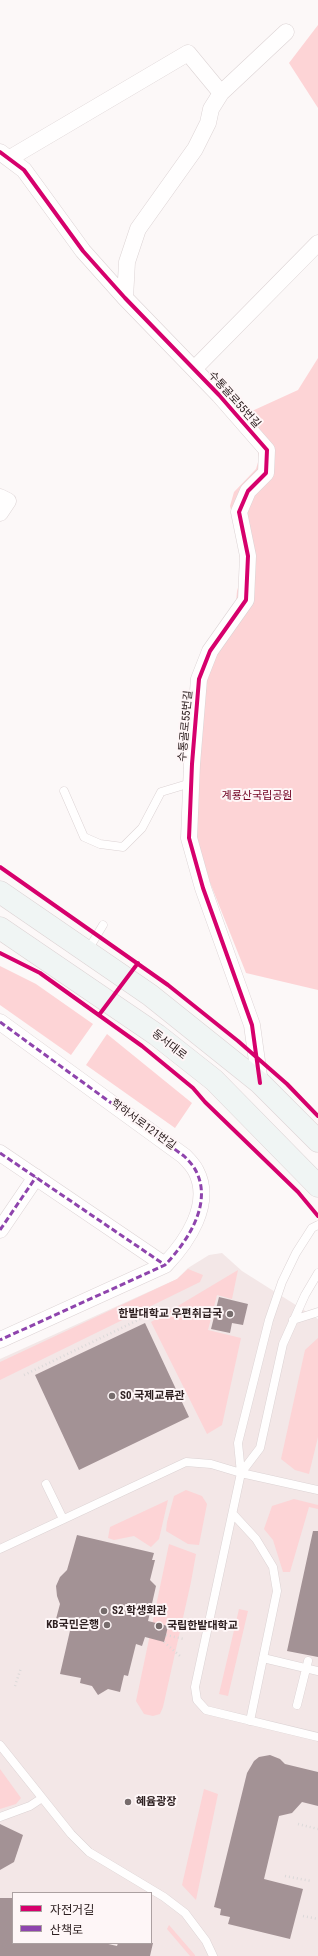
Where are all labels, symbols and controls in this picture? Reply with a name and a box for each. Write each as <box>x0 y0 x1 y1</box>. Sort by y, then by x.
street label: 수통골로55번길 <box>205 369 263 431</box>
street label: 수통골로55번길 <box>176 690 196 762</box>
park label: 계룡산국립공원 <box>222 789 292 803</box>
street label: 동서대로 <box>149 1027 189 1063</box>
street label: 학하서로121번길 <box>108 1097 178 1153</box>
place label: 한밭대학교 우편취급국 <box>118 1307 222 1321</box>
marker: 한밭대학교 우편취급국 <box>225 1309 235 1319</box>
place label: S0 국제교류관 <box>120 1389 185 1403</box>
marker: S0 국제교류관 <box>107 1391 117 1401</box>
place label: S2 학생회관 <box>112 1604 167 1618</box>
marker: S2 학생회관 <box>99 1606 109 1616</box>
place label: KB국민은행 <box>46 1618 99 1632</box>
place label: 국립한밭대학교 <box>167 1619 238 1633</box>
marker: KB국민은행 <box>102 1620 112 1630</box>
marker: 국립한밭대학교 <box>154 1621 164 1631</box>
place label: 혜윰광장 <box>136 1795 176 1809</box>
marker: 혜윰광장 <box>123 1797 133 1807</box>
legend <box>12 1892 152 1944</box>
text: 자전거길 <box>50 1903 94 1917</box>
text: 산책로 <box>50 1923 83 1937</box>

